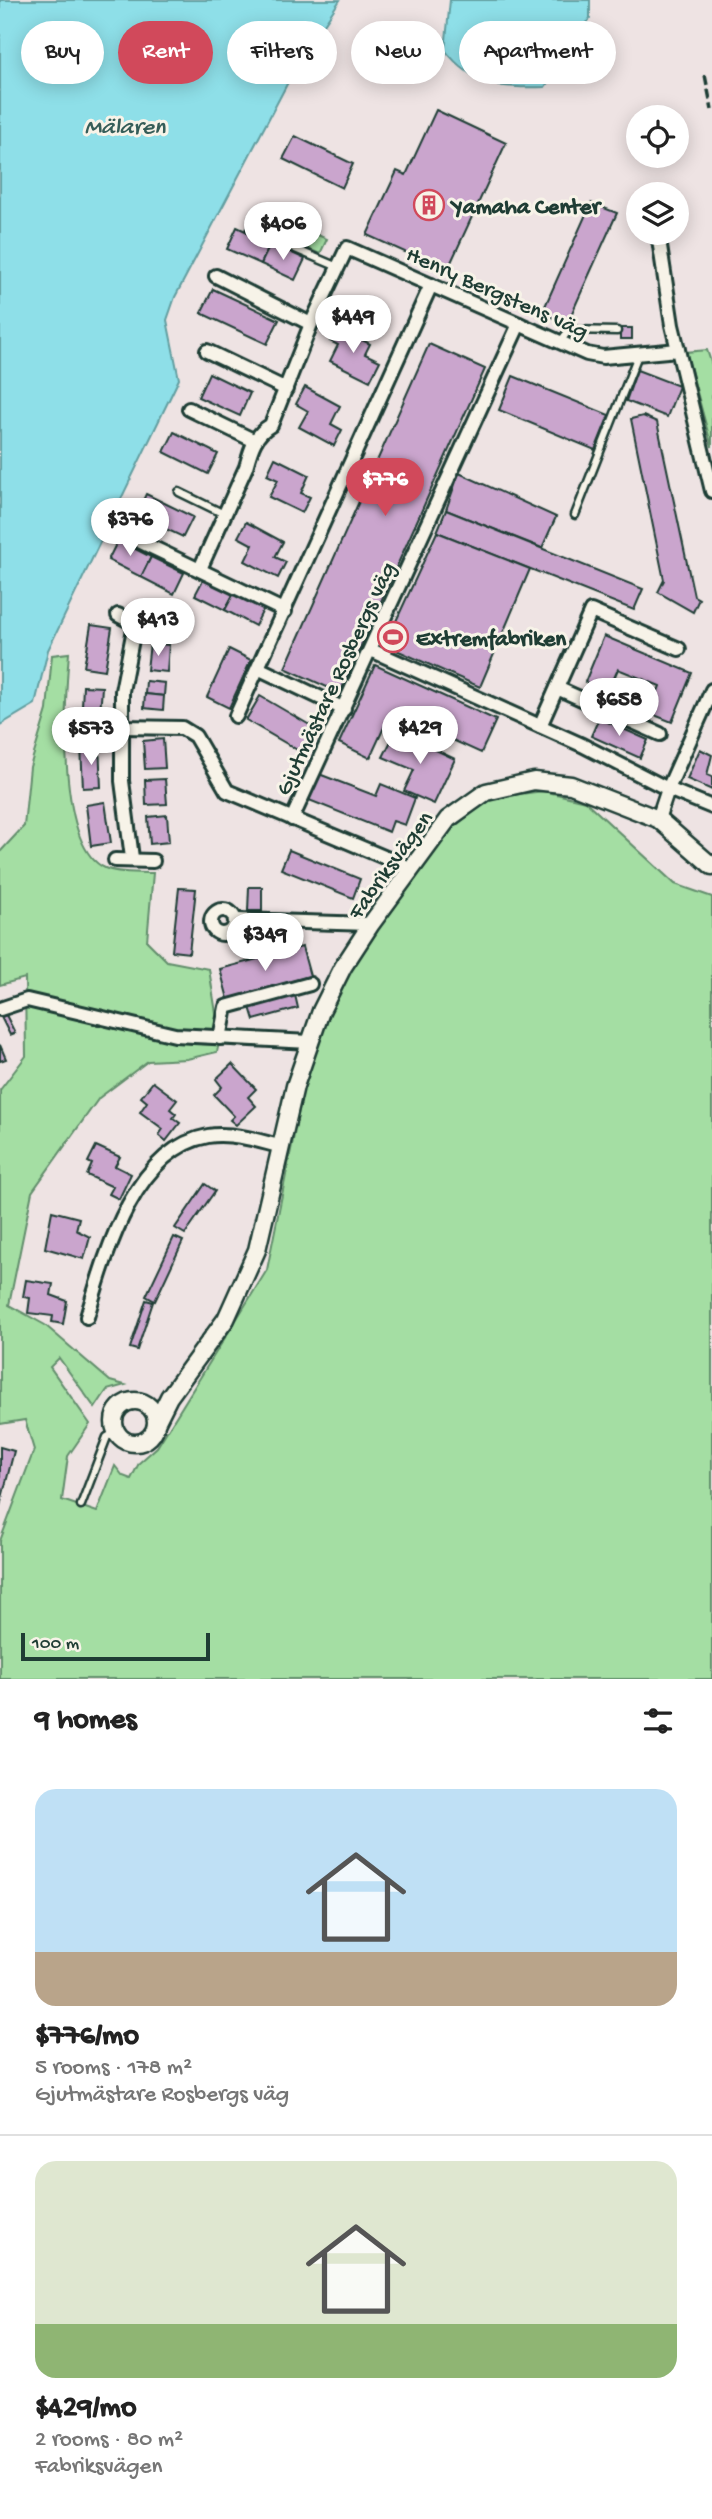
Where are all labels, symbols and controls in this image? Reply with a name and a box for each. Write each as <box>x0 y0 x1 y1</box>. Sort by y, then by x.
chip: Buy <box>21 21 104 84</box>
chip: Rent <box>118 21 213 84</box>
chip: Filters <box>227 21 337 84</box>
chip: New <box>351 21 445 84</box>
chip: Apartment <box>459 21 616 84</box>
map controls <box>626 105 689 245</box>
button: locate <box>626 105 689 168</box>
water label: Mälaren <box>85 114 166 143</box>
button: layers <box>626 182 689 245</box>
building icon: Yamaha Center <box>412 188 446 222</box>
place label: Yamaha Center <box>449 195 603 222</box>
pin: $406 <box>242 202 324 262</box>
text: $406 <box>260 211 306 238</box>
street label: Henry Bergstens väg <box>401 242 592 346</box>
pin: $449 <box>312 296 394 355</box>
text: $449 <box>331 304 375 331</box>
pin: $776 <box>344 458 426 518</box>
text: $776 <box>362 467 408 494</box>
pin: $376 <box>89 498 171 558</box>
text: $376 <box>107 507 153 534</box>
street label: Gjutmästare Rosbergs väg <box>271 559 403 800</box>
pin: $413 <box>117 598 199 658</box>
text: $413 <box>137 607 179 634</box>
sports icon: Extremfabriken <box>376 620 410 654</box>
place label: Extremfabriken <box>416 627 567 654</box>
pin: $658 <box>578 678 660 738</box>
text: $658 <box>596 687 642 714</box>
pin: $429 <box>379 706 461 766</box>
pin: $573 <box>50 708 132 767</box>
text: $429 <box>398 715 442 742</box>
text: $573 <box>68 716 114 743</box>
street label: Fabriksvägen <box>343 807 440 926</box>
pin: $349 <box>224 914 306 973</box>
text: $349 <box>243 922 287 949</box>
scale bar <box>21 1630 210 1662</box>
text: 100 m <box>32 1633 79 1656</box>
icon: filters <box>639 1702 677 1740</box>
text: 9 homes <box>35 1704 137 1739</box>
icon: home <box>293 1834 419 1960</box>
text: $776/mo <box>35 2020 139 2055</box>
text: 5 rooms · 178 m² <box>35 2055 192 2082</box>
text: Gjutmästare Rosbergs väg <box>35 2082 289 2109</box>
icon: home <box>293 2206 419 2332</box>
text: $429/mo <box>35 2392 136 2427</box>
text: 2 rooms · 80 m² <box>35 2427 183 2454</box>
text: Fabriksvägen <box>35 2454 162 2481</box>

